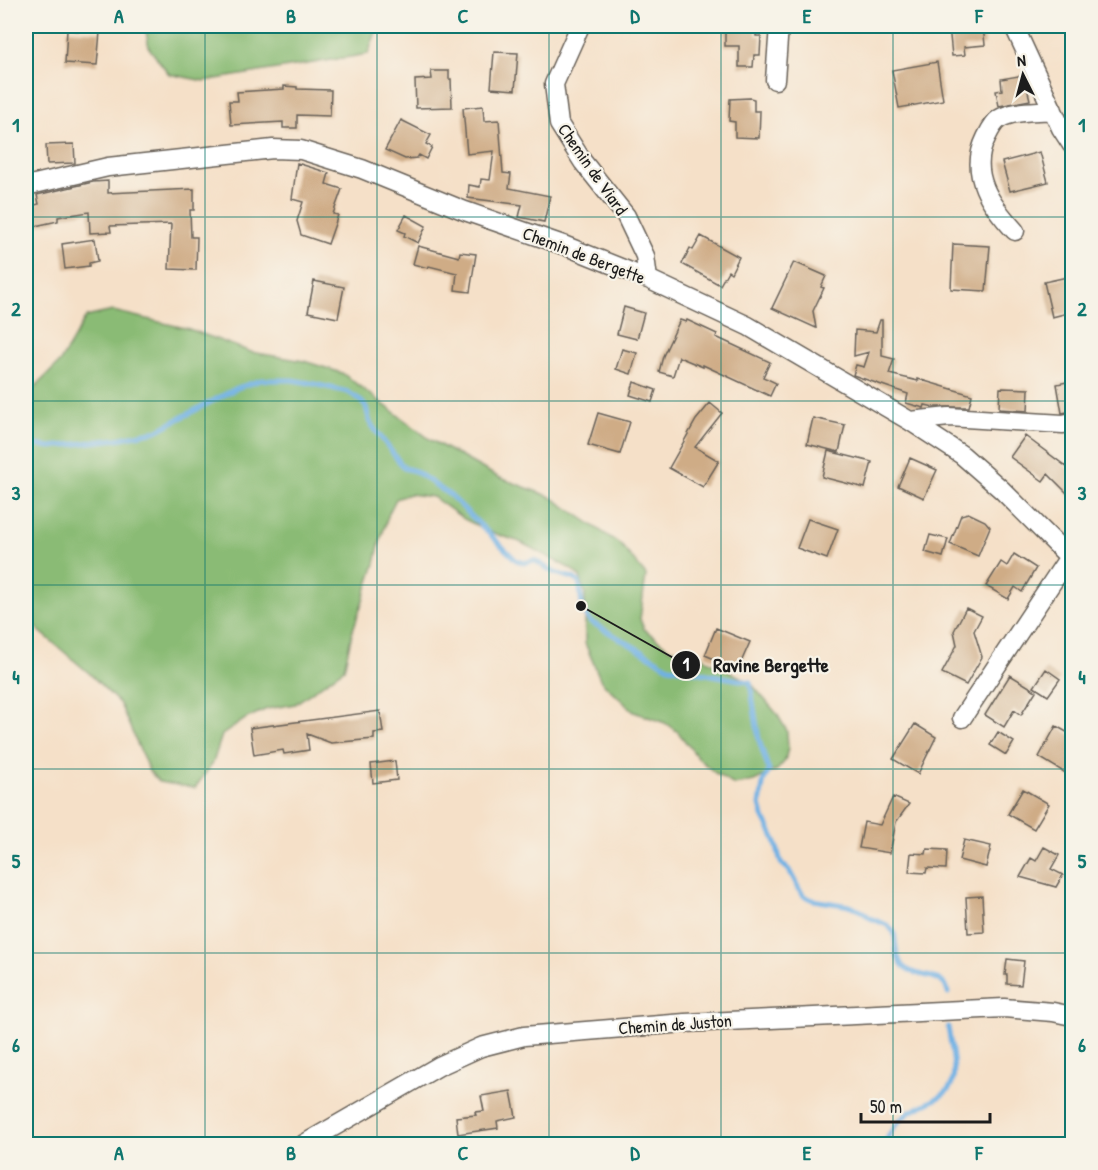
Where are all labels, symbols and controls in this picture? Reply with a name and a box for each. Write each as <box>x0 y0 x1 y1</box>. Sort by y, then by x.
text: A <box>114 2 124 29</box>
text: B <box>286 2 296 29</box>
text: C <box>458 2 469 29</box>
text: D <box>630 2 640 29</box>
text: E <box>803 2 812 29</box>
text: F <box>974 2 984 29</box>
north arrow <box>993 45 1053 105</box>
text: N <box>1016 49 1027 71</box>
text: 1 <box>12 111 20 138</box>
text: 1 <box>1078 111 1086 138</box>
street label: Chemin de Viard <box>552 118 634 220</box>
street label: Chemin de Bergette <box>519 220 649 290</box>
text: 2 <box>11 295 21 322</box>
text: 2 <box>1077 295 1087 322</box>
text: 3 <box>12 479 21 506</box>
text: 3 <box>1078 479 1087 506</box>
callout: Ravine Bergette <box>671 646 840 684</box>
text: Ravine Bergette <box>713 651 829 679</box>
text: 1 <box>683 652 690 677</box>
text: 4 <box>12 663 20 690</box>
text: 4 <box>1078 663 1086 690</box>
text: 5 <box>12 847 21 874</box>
text: 5 <box>1078 847 1087 874</box>
street label: Chemin de Juston <box>617 1008 733 1040</box>
text: 6 <box>12 1031 20 1058</box>
text: 6 <box>1078 1031 1086 1058</box>
scale bar <box>861 1086 990 1124</box>
text: 50 m <box>870 1094 902 1119</box>
text: A <box>114 1139 124 1166</box>
text: B <box>286 1139 296 1166</box>
text: C <box>458 1139 469 1166</box>
text: D <box>630 1139 640 1166</box>
text: E <box>803 1139 812 1166</box>
text: F <box>974 1139 984 1166</box>

